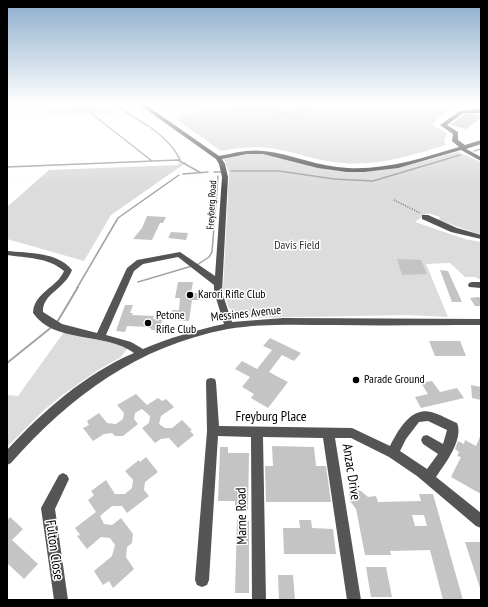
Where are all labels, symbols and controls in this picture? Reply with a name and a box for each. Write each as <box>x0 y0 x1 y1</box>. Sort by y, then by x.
street label: Freyberg Road <box>205 180 219 230</box>
park label: Davis Field <box>274 239 320 253</box>
place label: Karori Rifle Club <box>198 288 266 302</box>
marker: Karori Rifle Club <box>185 290 195 300</box>
street label: Messines Avenue <box>210 303 282 325</box>
place label: Petone Rifle Club <box>156 309 196 337</box>
marker: Petone Rifle Club <box>143 318 153 328</box>
place label: Parade Ground <box>364 373 425 387</box>
marker: Parade Ground <box>351 375 361 385</box>
street label: Freyburg Place <box>235 409 307 425</box>
street label: Anzac Drive <box>338 443 364 501</box>
street label: Marne Road <box>233 487 251 545</box>
street label: Fulton Close <box>41 519 67 581</box>

